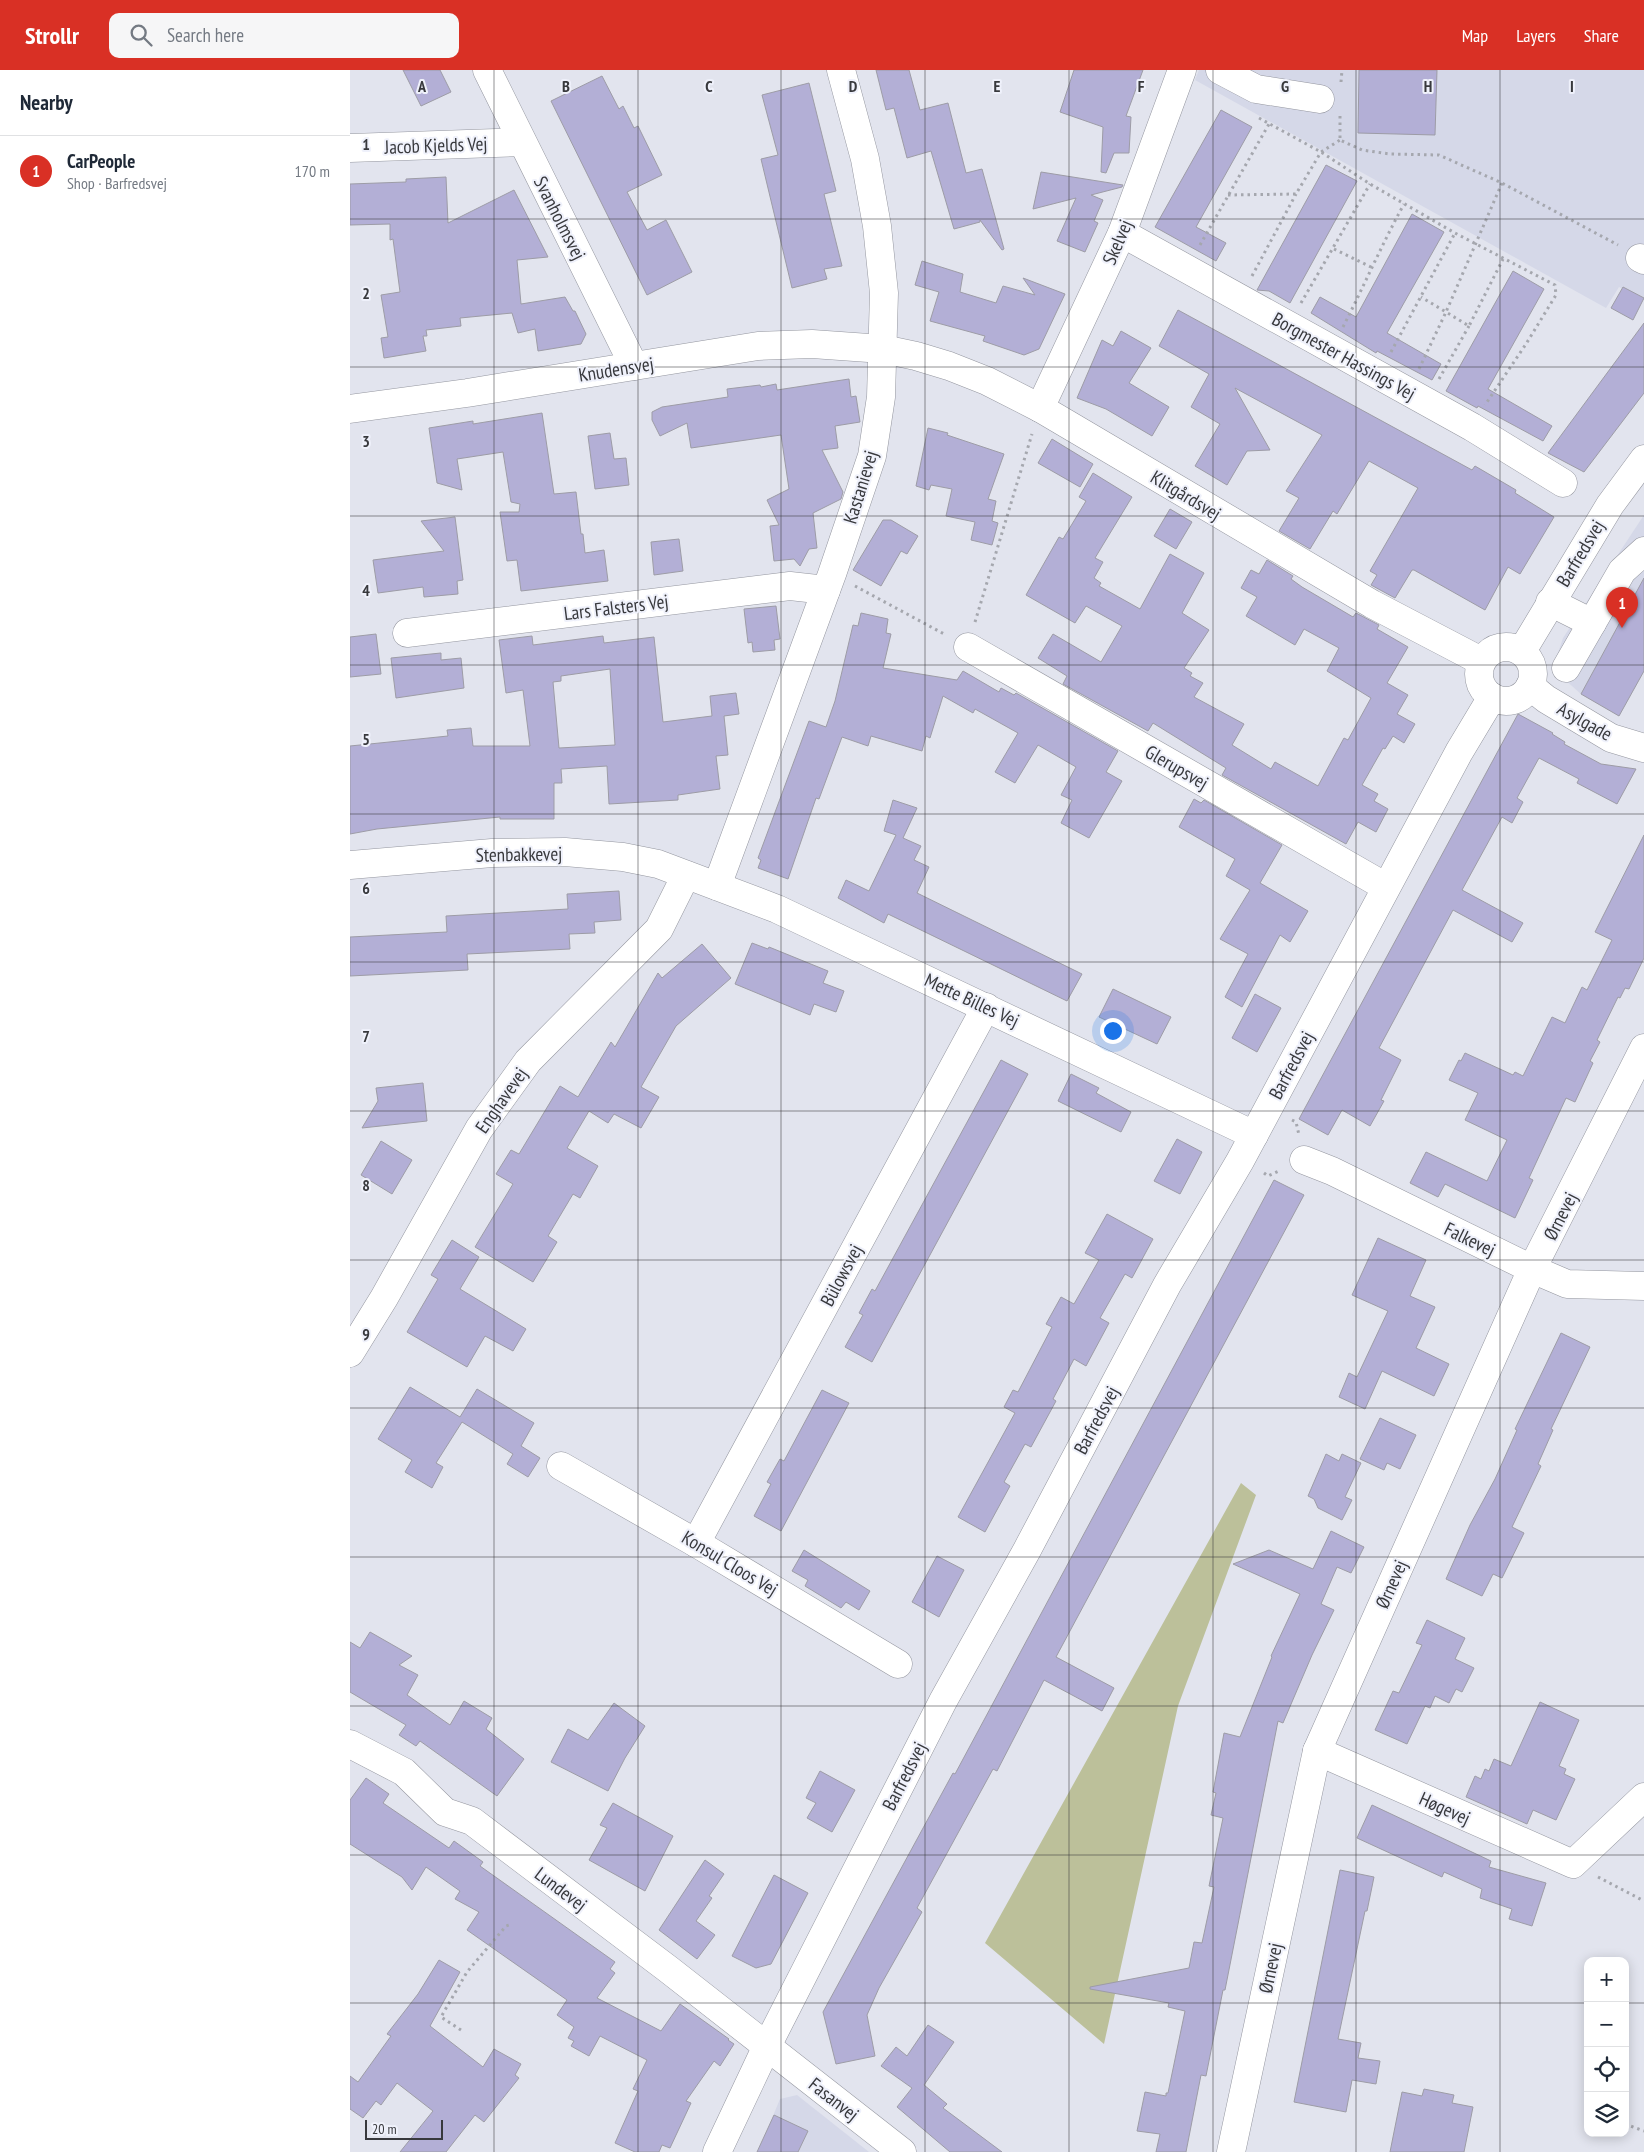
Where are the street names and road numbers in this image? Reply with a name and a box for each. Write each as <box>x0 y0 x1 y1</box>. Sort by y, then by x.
street label: Jacob Kjelds Vej <box>383 131 488 159</box>
street label: Svanholmsvej <box>529 172 591 264</box>
street label: Skelvej <box>1097 216 1137 268</box>
street label: Borgmester Hassings Vej <box>1268 307 1420 405</box>
street label: Knudensvej <box>577 351 655 387</box>
street label: Kastanievej <box>838 448 882 526</box>
street label: Klitgårdsvej <box>1146 465 1226 525</box>
street label: Barfredsvej <box>1551 515 1609 591</box>
street label: Lars Falsters Vej <box>562 589 670 625</box>
street label: Asylgade <box>1553 696 1617 746</box>
street label: Glerupsvej <box>1141 739 1213 795</box>
street label: Stenbakkevej <box>475 841 563 867</box>
street label: Mette Billes Vej <box>921 968 1023 1032</box>
street label: Barfredsvej <box>1263 1027 1319 1103</box>
street label: Enghavevej <box>470 1062 532 1138</box>
street label: Ørnevej <box>1538 1188 1582 1244</box>
street label: Falkevej <box>1441 1216 1499 1262</box>
street label: Bülowsvej <box>815 1240 867 1310</box>
street label: Barfredsvej <box>1068 1382 1124 1458</box>
street label: Konsul Cloos Vej <box>678 1525 782 1601</box>
street label: Ørnevej <box>1370 1556 1412 1612</box>
street label: Barfredsvej <box>877 1738 931 1814</box>
street label: Høgevej <box>1416 1786 1474 1830</box>
street label: Lundevej <box>530 1862 592 1916</box>
street label: Ørnevej <box>1253 1941 1287 1995</box>
street label: Fasanvej <box>804 2072 864 2126</box>

